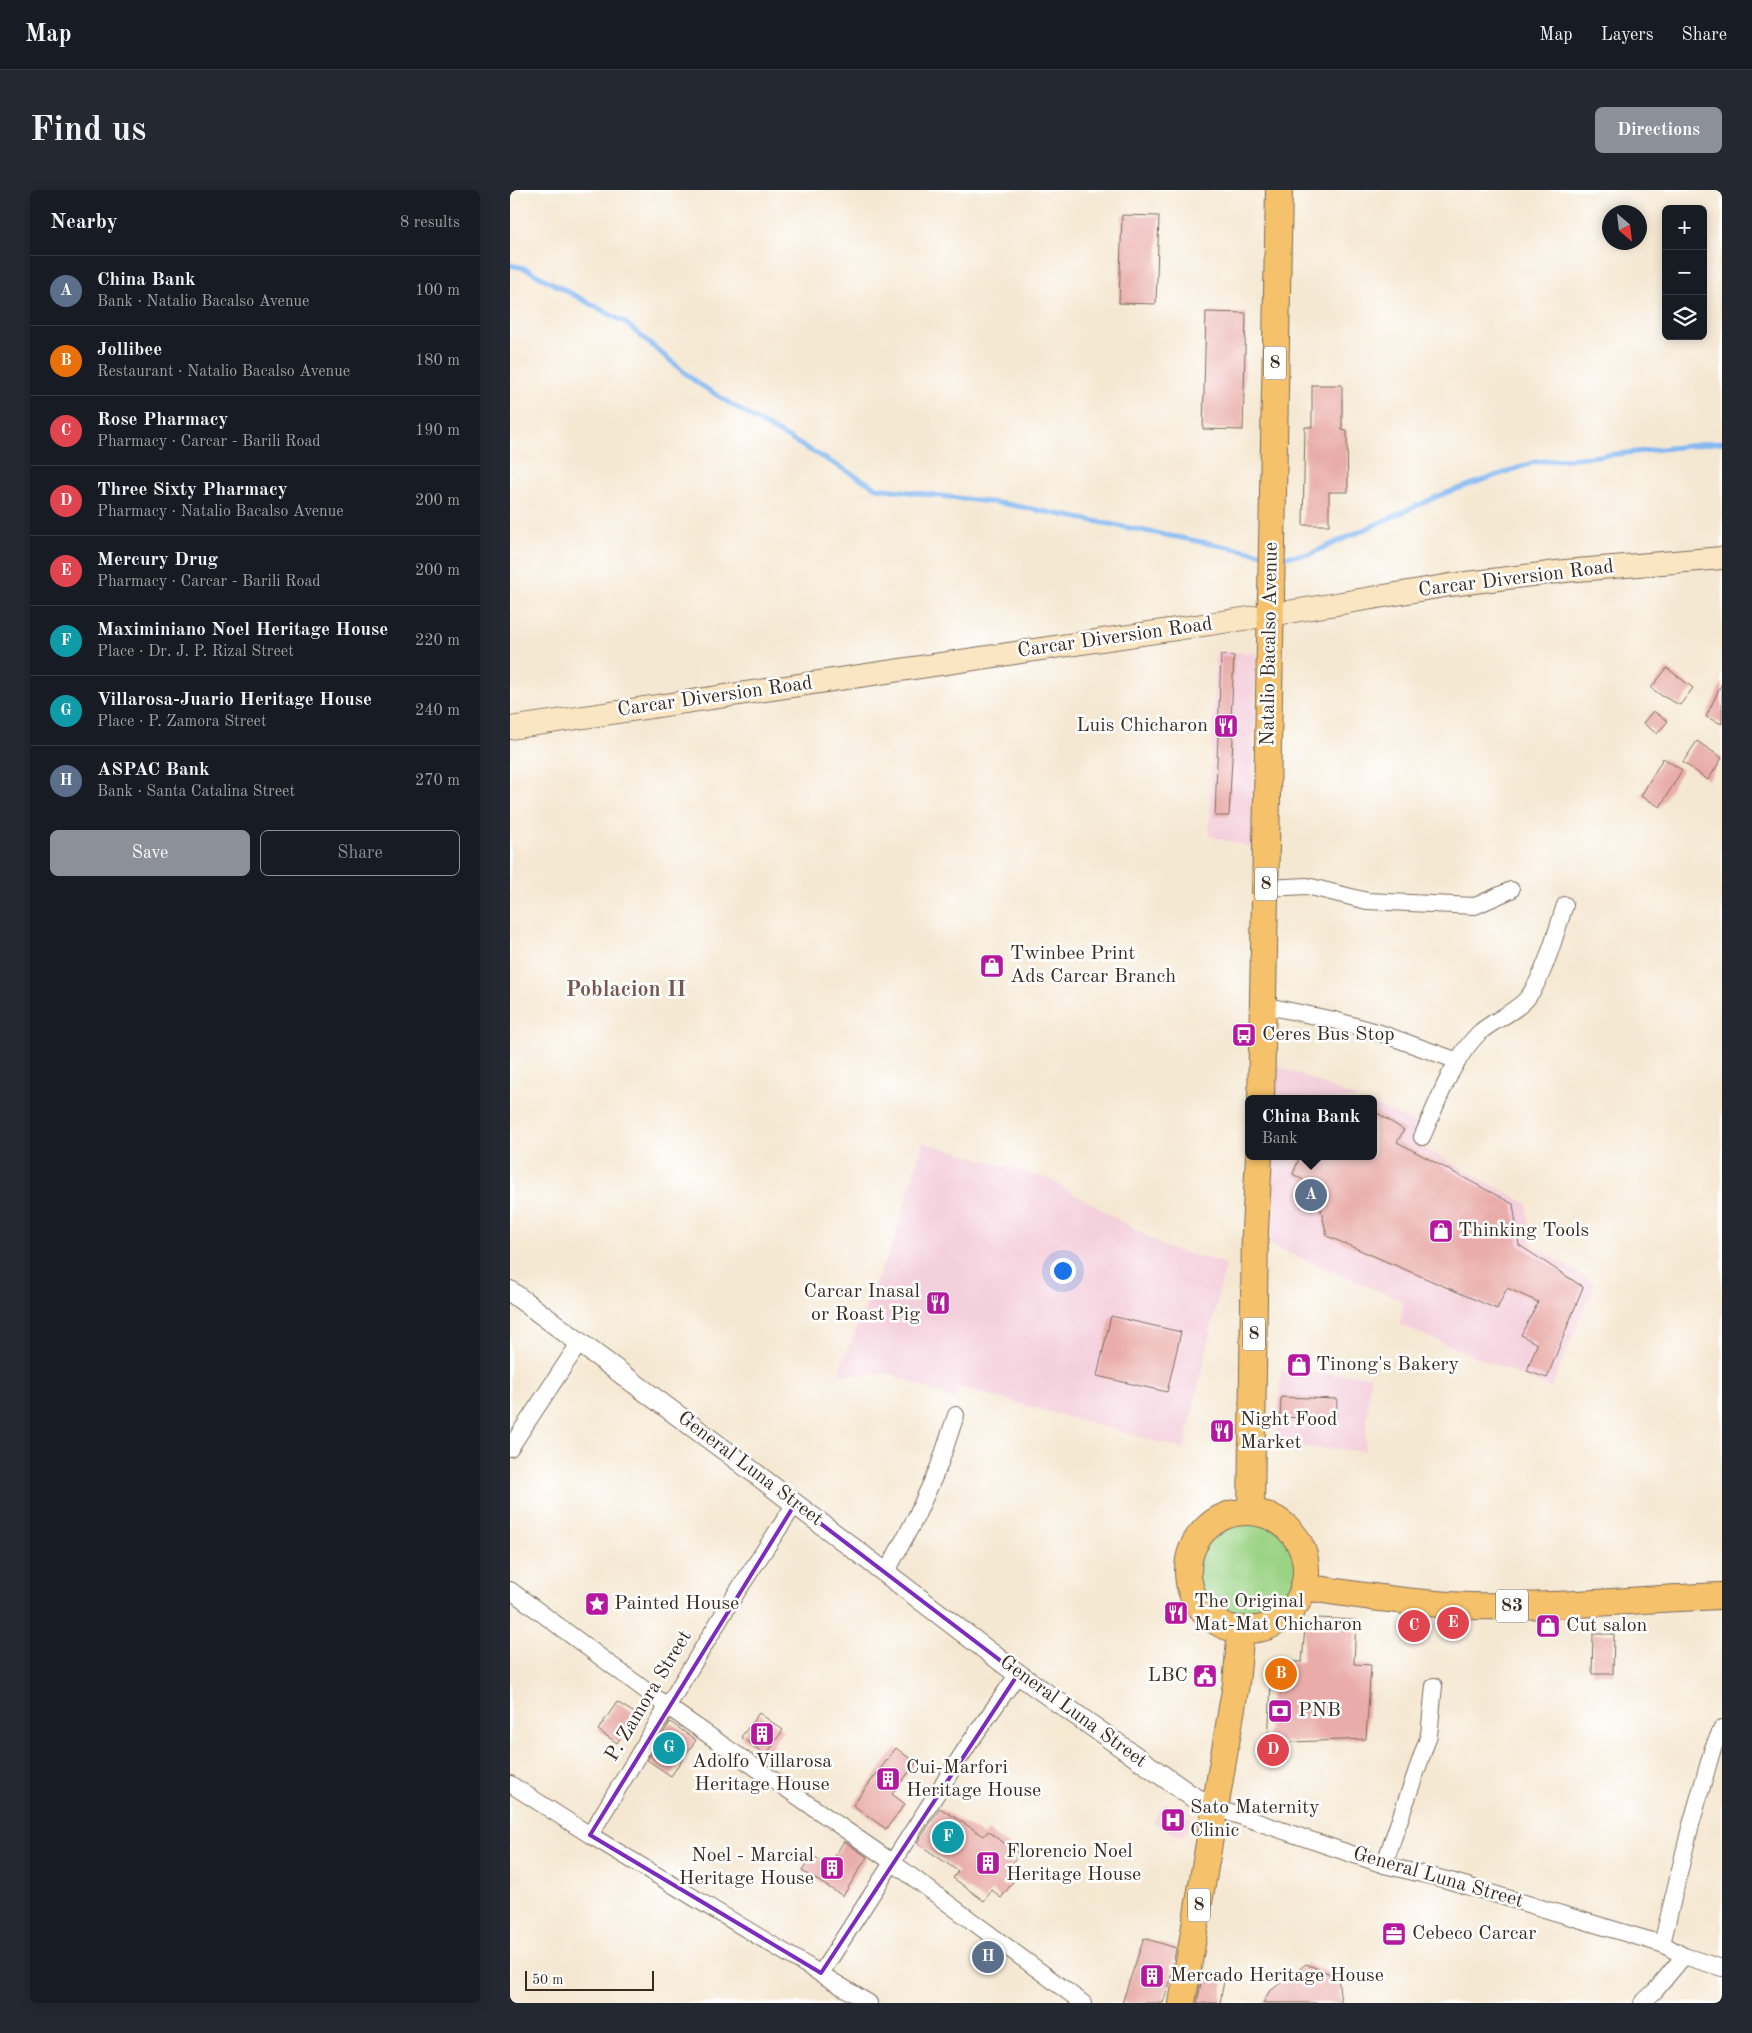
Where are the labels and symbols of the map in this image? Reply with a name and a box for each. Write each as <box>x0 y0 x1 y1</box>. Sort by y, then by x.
north arrow <box>1602 205 1647 250</box>
road number: 8 <box>1264 346 1286 380</box>
street label: Natalio Bacalso Avenue <box>1258 542 1282 746</box>
street label: Carcar Diversion Road <box>1417 557 1615 601</box>
street label: Carcar Diversion Road <box>1016 614 1214 662</box>
street label: Carcar Diversion Road <box>616 673 814 721</box>
restaurant icon: Luis Chicharon <box>1213 713 1239 739</box>
place label: Luis Chicharon <box>1076 716 1208 736</box>
road number: 8 <box>1255 868 1277 901</box>
place label: Twinbee Print Ads Carcar Branch <box>1010 944 1176 987</box>
shop icon: Twinbee Print Ads Carcar Branch <box>979 953 1005 979</box>
district label: Poblacion II <box>566 979 686 1001</box>
bus stop icon: Ceres Bus Stop <box>1231 1022 1257 1048</box>
place label: Ceres Bus Stop <box>1262 1025 1395 1045</box>
pin: A <box>1295 1176 1327 1214</box>
shop icon: Thinking Tools <box>1428 1218 1454 1244</box>
place label: Thinking Tools <box>1458 1221 1589 1241</box>
your location <box>1050 1258 1076 1284</box>
place label: Carcar Inasal or Roast Pig <box>804 1282 920 1325</box>
restaurant icon: Carcar Inasal or Roast Pig <box>925 1290 951 1316</box>
road number: 8 <box>1243 1318 1265 1350</box>
shop icon: Tinong's Bakery <box>1286 1352 1312 1378</box>
place label: Tinong's Bakery <box>1316 1355 1460 1375</box>
street label: General Luna Street <box>674 1408 826 1530</box>
place label: Night Food Market <box>1240 1410 1337 1453</box>
restaurant icon: Night Food Market <box>1209 1418 1235 1444</box>
road number: 83 <box>1496 1590 1528 1622</box>
place icon: Painted House <box>584 1591 610 1617</box>
place label: The Original Mat-Mat Chicharon <box>1194 1592 1363 1635</box>
place label: Painted House <box>614 1594 739 1614</box>
restaurant icon: The Original Mat-Mat Chicharon <box>1163 1600 1189 1626</box>
pin: E <box>1437 1604 1469 1642</box>
pin: C <box>1398 1607 1430 1645</box>
shop icon: Cut salon <box>1535 1613 1561 1639</box>
place label: Cut salon <box>1566 1616 1648 1636</box>
street label: P. Zamora Street <box>602 1627 696 1765</box>
street label: General Luna Street <box>996 1652 1150 1772</box>
pin: B <box>1265 1655 1297 1693</box>
public building icon: LBC <box>1192 1663 1218 1689</box>
place label: LBC <box>1147 1666 1188 1686</box>
bank icon: PNB <box>1267 1698 1293 1724</box>
place label: PNB <box>1298 1701 1341 1721</box>
building icon: Adolfo Villarosa Heritage House <box>749 1721 775 1747</box>
pin: G <box>653 1729 685 1767</box>
pin: D <box>1257 1731 1289 1769</box>
place label: Adolfo Villarosa Heritage House <box>692 1752 832 1795</box>
place label: Cui-Marfori Heritage House <box>906 1758 1041 1801</box>
building icon: Cui-Marfori Heritage House <box>875 1766 901 1792</box>
place label: Sato Maternity Clinic <box>1190 1798 1320 1841</box>
hospital icon: Sato Maternity Clinic <box>1160 1807 1186 1833</box>
pin: F <box>932 1818 964 1856</box>
place label: Florencio Noel Heritage House <box>1006 1842 1141 1885</box>
street label: General Luna Street <box>1351 1844 1525 1912</box>
place label: Noel - Marcial Heritage House <box>679 1846 814 1889</box>
building icon: Florencio Noel Heritage House <box>975 1850 1001 1876</box>
building icon: Noel - Marcial Heritage House <box>819 1855 845 1881</box>
road number: 8 <box>1188 1888 1210 1922</box>
office icon: Cebeco Carcar <box>1381 1921 1407 1947</box>
place label: Cebeco Carcar <box>1412 1924 1537 1944</box>
pin: H <box>972 1938 1004 1976</box>
building icon: Mercado Heritage House <box>1139 1963 1165 1989</box>
place label: Mercado Heritage House <box>1170 1966 1384 1986</box>
scale bar <box>525 1968 654 1991</box>

